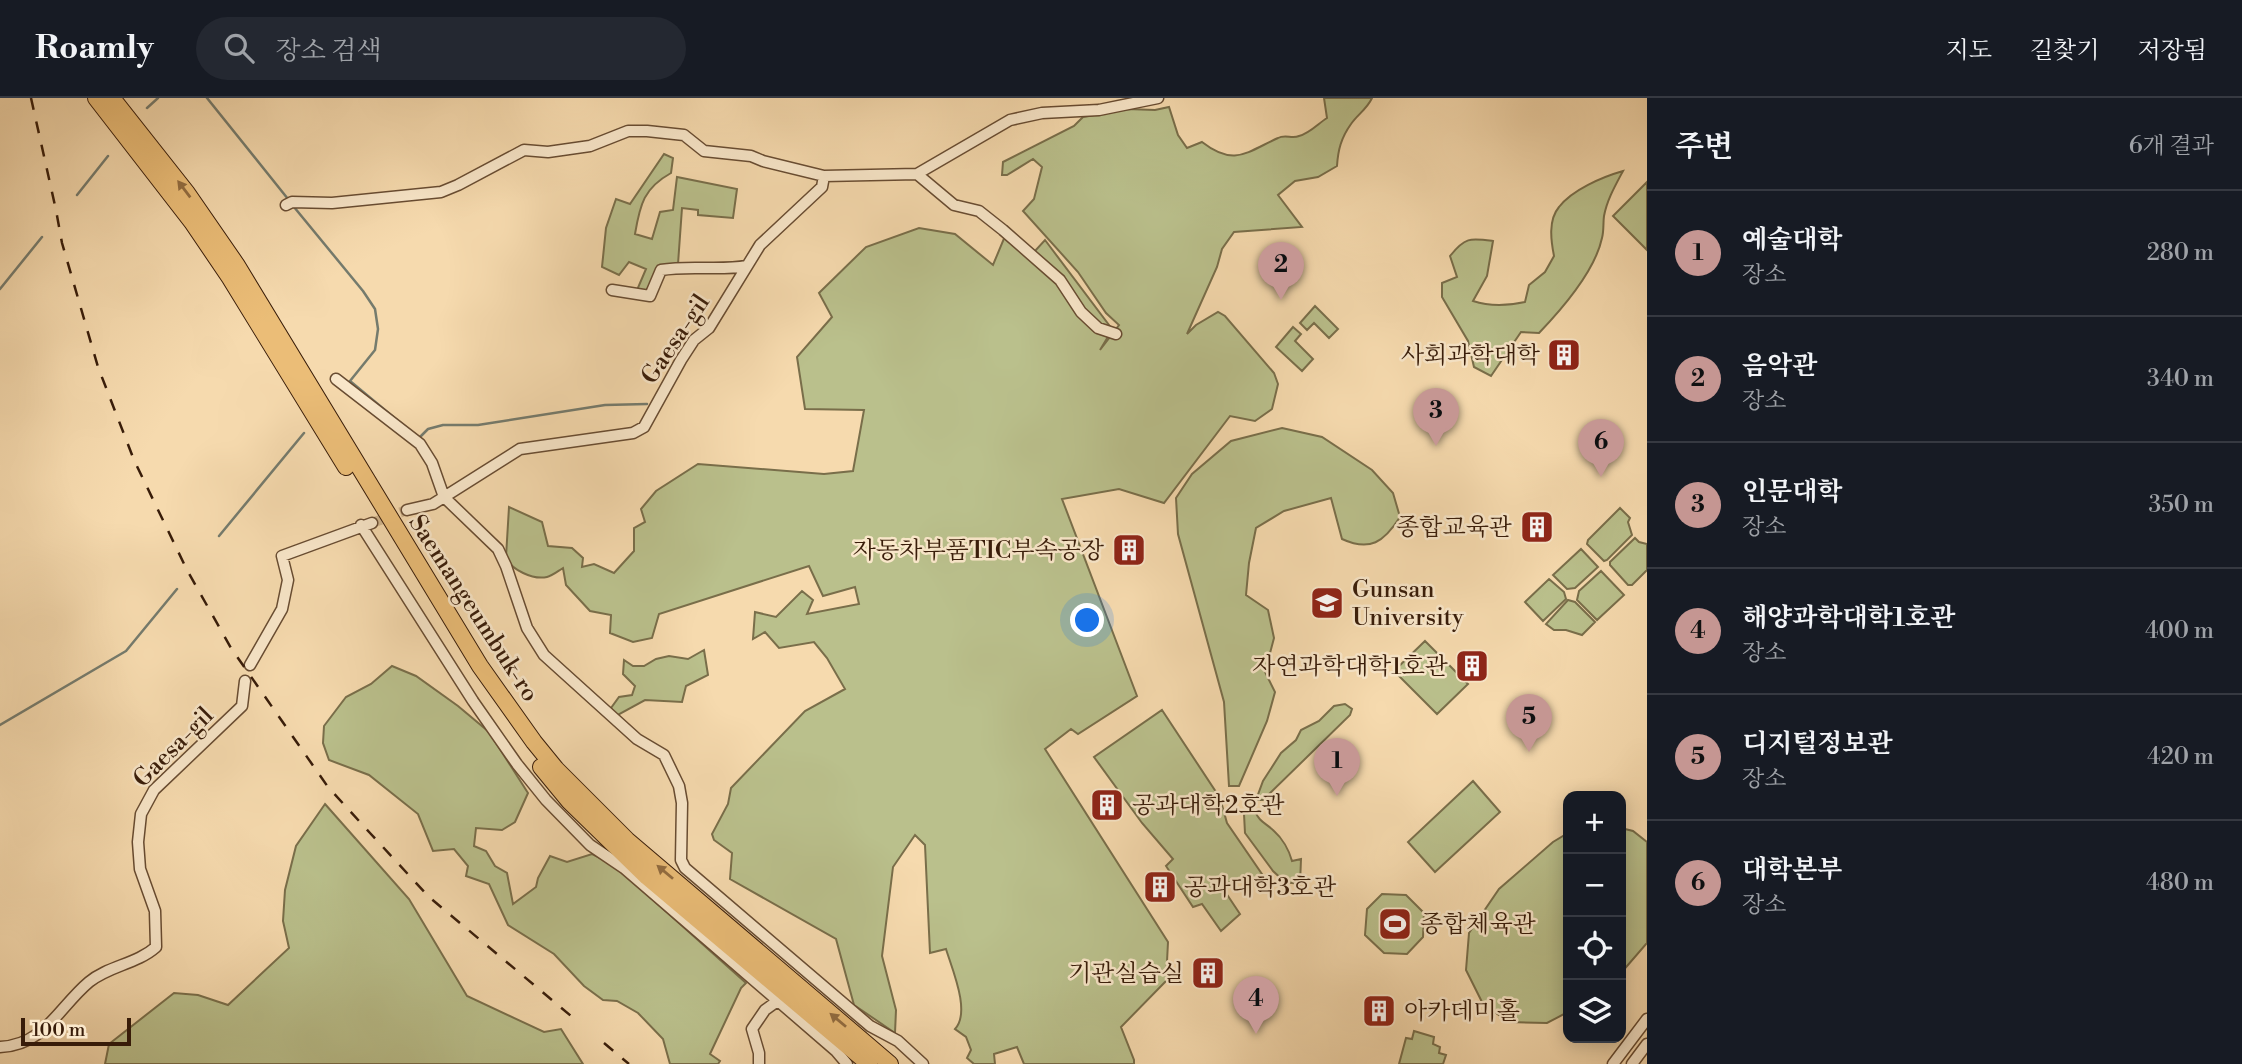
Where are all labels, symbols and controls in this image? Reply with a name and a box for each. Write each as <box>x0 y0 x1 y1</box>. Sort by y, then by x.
search box <box>196 17 686 80</box>
text: Roamly <box>35 28 154 69</box>
icon: search <box>220 29 258 67</box>
text: 장소 검색 <box>276 35 382 67</box>
text: 지도 <box>1946 36 1992 66</box>
text: 길찾기 <box>2030 36 2099 66</box>
text: 저장됨 <box>2137 36 2207 66</box>
text: 주변 <box>1675 128 1733 166</box>
text: 6개 결과 <box>2129 132 2214 160</box>
one-way arrow <box>177 180 191 198</box>
text: 예술대학 <box>1742 224 1842 256</box>
text: 1 <box>1692 239 1704 267</box>
text: 280 m <box>2147 239 2214 267</box>
pin: 2 <box>1258 242 1304 300</box>
text: 장소 <box>1742 261 1786 289</box>
street label: Gaesa-gil <box>635 289 717 390</box>
building icon: 사회과학대학 <box>1545 336 1583 374</box>
place label: 사회과학대학 <box>1401 341 1541 371</box>
text: 음악관 <box>1742 350 1817 382</box>
text: 2 <box>1691 365 1705 393</box>
text: 340 m <box>2147 365 2214 393</box>
text: 장소 <box>1742 387 1786 415</box>
pin: 3 <box>1413 388 1459 446</box>
pin: 6 <box>1578 419 1624 477</box>
text: 인문대학 <box>1742 476 1842 508</box>
text: 3 <box>1691 491 1705 519</box>
text: 350 m <box>2148 491 2214 519</box>
building icon: 종합교육관 <box>1518 508 1556 546</box>
street label: Saemangeumbuk-ro <box>402 509 545 708</box>
place label: 종합교육관 <box>1396 513 1512 543</box>
text: 장소 <box>1742 513 1786 541</box>
building icon: 자동차부품TIC부속공장 <box>1110 531 1148 569</box>
place label: 자동차부품TIC부속공장 <box>853 536 1105 566</box>
place label: Gunsan University <box>1352 575 1464 633</box>
school or university icon: Gunsan University <box>1308 584 1346 622</box>
text: 해양과학대학1호관 <box>1742 602 1955 634</box>
your location <box>1070 603 1104 637</box>
text: 4 <box>1690 617 1706 645</box>
text: 400 m <box>2145 617 2214 645</box>
text: 장소 <box>1742 639 1786 667</box>
building icon: 자연과학대학1호관 <box>1453 647 1491 685</box>
place label: 자연과학대학1호관 <box>1252 652 1448 682</box>
pin: 5 <box>1506 694 1552 752</box>
street label: Gaesa-gil <box>127 701 220 794</box>
text: 디지털정보관 <box>1742 728 1893 760</box>
pin: 1 <box>1314 738 1360 796</box>
text: 5 <box>1691 743 1705 771</box>
text: 420 m <box>2147 743 2214 771</box>
text: 장소 <box>1742 765 1786 793</box>
building icon: 공과대학2호관 <box>1088 786 1126 824</box>
place label: 공과대학2호관 <box>1132 791 1285 821</box>
map controls <box>1563 791 1626 1043</box>
button: + <box>1563 791 1626 854</box>
button: − <box>1563 854 1626 917</box>
text: 대학본부 <box>1742 854 1842 886</box>
one-way arrow <box>656 864 674 880</box>
building icon: 공과대학3호관 <box>1141 868 1179 906</box>
text: 6 <box>1691 869 1705 897</box>
text: 480 m <box>2146 869 2214 897</box>
place label: 공과대학3호관 <box>1184 873 1336 903</box>
text: 장소 <box>1742 891 1786 919</box>
sports icon: 종합체육관 <box>1376 905 1414 943</box>
place label: 종합체육관 <box>1420 910 1536 940</box>
button: locate <box>1563 917 1626 980</box>
building icon: 기관실습실 <box>1189 954 1227 992</box>
place label: 기관실습실 <box>1068 959 1184 989</box>
pin: 4 <box>1233 976 1279 1034</box>
button: layers <box>1563 980 1626 1043</box>
building icon: 아카데미홀 <box>1360 992 1398 1030</box>
place label: 아카데미홀 <box>1404 997 1520 1027</box>
one-way arrow <box>829 1012 847 1028</box>
scale bar <box>21 1015 131 1047</box>
text: 100 m <box>32 1018 85 1042</box>

